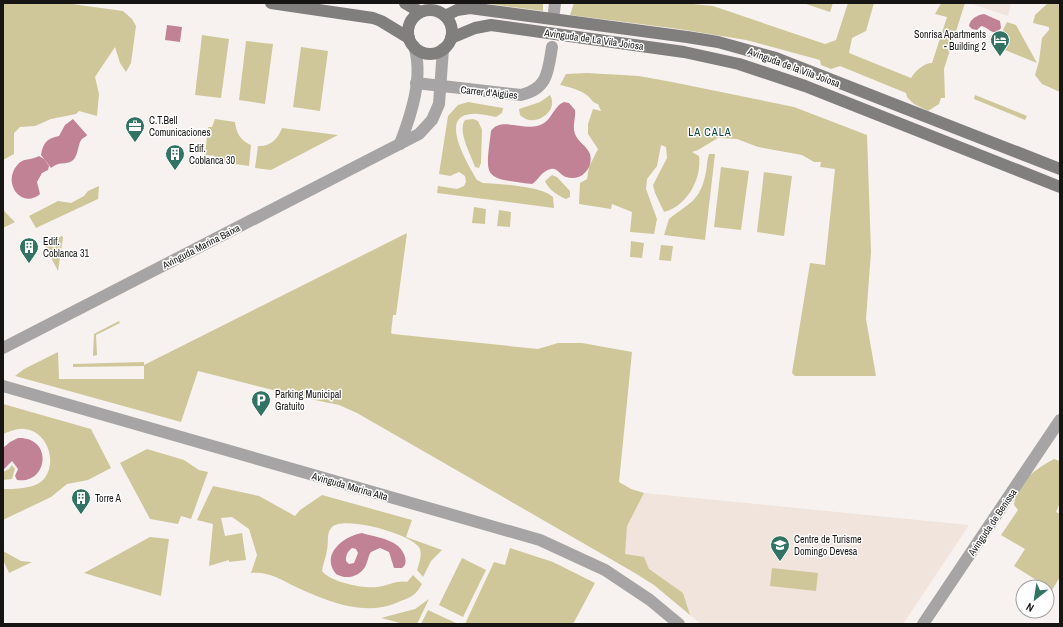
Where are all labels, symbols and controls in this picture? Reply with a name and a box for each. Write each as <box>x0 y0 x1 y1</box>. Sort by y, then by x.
street label: Avinguda de La Vila Joiosa <box>543 26 645 53</box>
place label: Sonrisa Apartments - Building 2 <box>914 28 986 53</box>
hotel icon: Sonrisa Apartments - Building 2 <box>989 29 1011 57</box>
street label: Avinguda de la Vila Joiosa <box>745 44 842 90</box>
street label: Carrer d'Aigües <box>460 83 518 102</box>
place label: C.T.Bell Comunicaciones <box>149 114 211 139</box>
office icon: C.T.Bell Comunicaciones <box>124 115 146 143</box>
district label: LA CALA <box>688 125 732 139</box>
place label: Edif. Coblanca 30 <box>189 142 235 167</box>
building icon: Edif. Coblanca 30 <box>164 143 186 171</box>
street label: Avinguda Marina Baixa <box>159 221 243 272</box>
place label: Edif. Coblanca 31 <box>43 235 89 260</box>
building icon: Edif. Coblanca 31 <box>18 236 40 264</box>
place label: Parking Municipal Gratuito <box>275 388 341 413</box>
parking icon: Parking Municipal Gratuito <box>250 389 272 417</box>
street label: Avinguda Marina Alta <box>309 469 390 504</box>
street label: Avinguda de Benissa <box>965 486 1020 559</box>
building icon: Torre A <box>70 487 92 515</box>
place label: Torre A <box>95 492 122 505</box>
place label: Centre de Turisme Domingo Devesa <box>794 533 862 558</box>
school or university icon: Centre de Turisme Domingo Devesa <box>769 534 791 562</box>
north arrow <box>1015 579 1055 619</box>
text: N <box>1024 600 1036 615</box>

